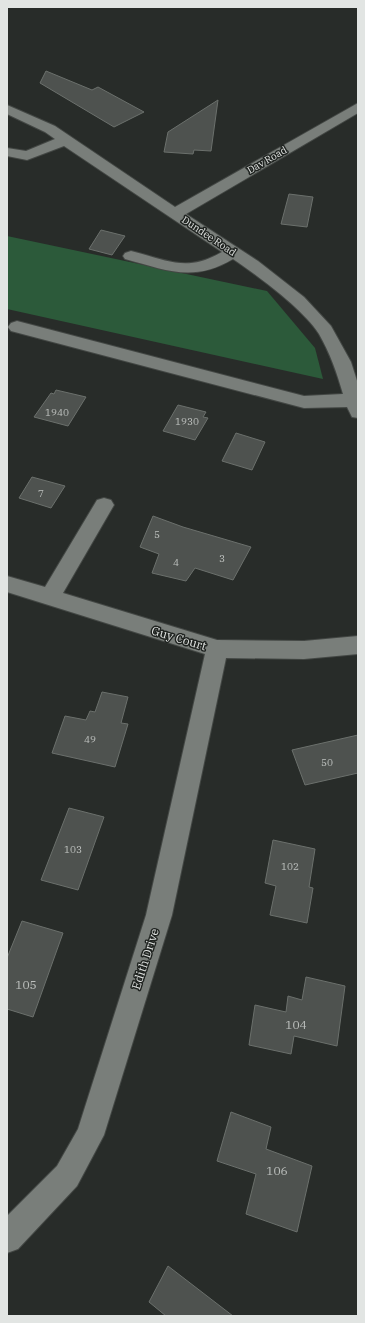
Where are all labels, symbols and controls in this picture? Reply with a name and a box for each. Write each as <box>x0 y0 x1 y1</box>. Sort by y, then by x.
street label: Dav Road <box>245 143 289 177</box>
street label: Dundee Road <box>179 213 239 259</box>
house number: 1940 <box>45 406 69 419</box>
house number: 1930 <box>175 415 199 428</box>
house number: 7 <box>38 487 44 500</box>
house number: 5 <box>154 528 160 541</box>
house number: 3 <box>219 552 225 565</box>
house number: 4 <box>173 556 179 569</box>
street label: Guy Court <box>150 623 208 653</box>
house number: 49 <box>84 733 96 746</box>
house number: 50 <box>321 756 333 769</box>
house number: 103 <box>64 843 82 856</box>
house number: 102 <box>281 860 299 873</box>
street label: Edith Drive <box>128 927 162 991</box>
house number: 105 <box>15 977 37 992</box>
house number: 104 <box>285 1017 307 1032</box>
house number: 106 <box>266 1163 288 1178</box>

